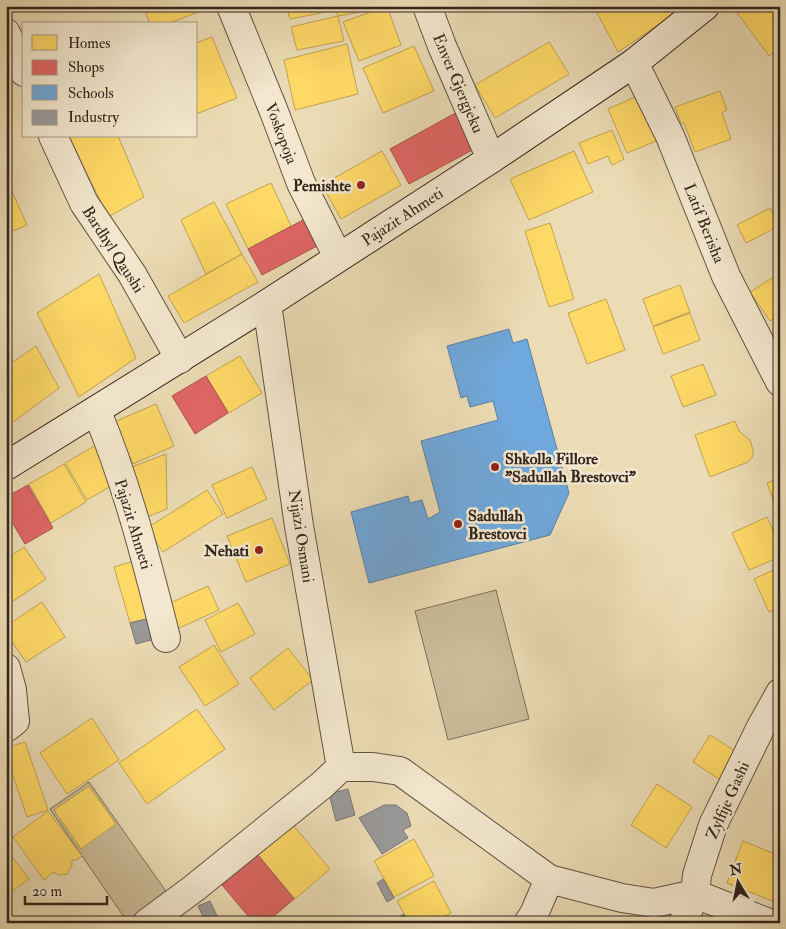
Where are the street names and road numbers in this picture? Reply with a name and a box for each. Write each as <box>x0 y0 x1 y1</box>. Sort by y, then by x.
street label: Enver Gjergjeku <box>428 31 488 136</box>
street label: Voskopoja <box>259 100 302 168</box>
street label: Latif Berisha <box>679 181 729 266</box>
street label: Pajazit Ahmeti <box>358 183 447 251</box>
street label: Bardhyl Qaushi <box>78 202 149 297</box>
street label: Pajazit Ahmeti <box>110 477 156 572</box>
street label: Nijazi Osmani <box>284 488 318 584</box>
street label: Zylfije Gashi <box>702 758 754 843</box>

